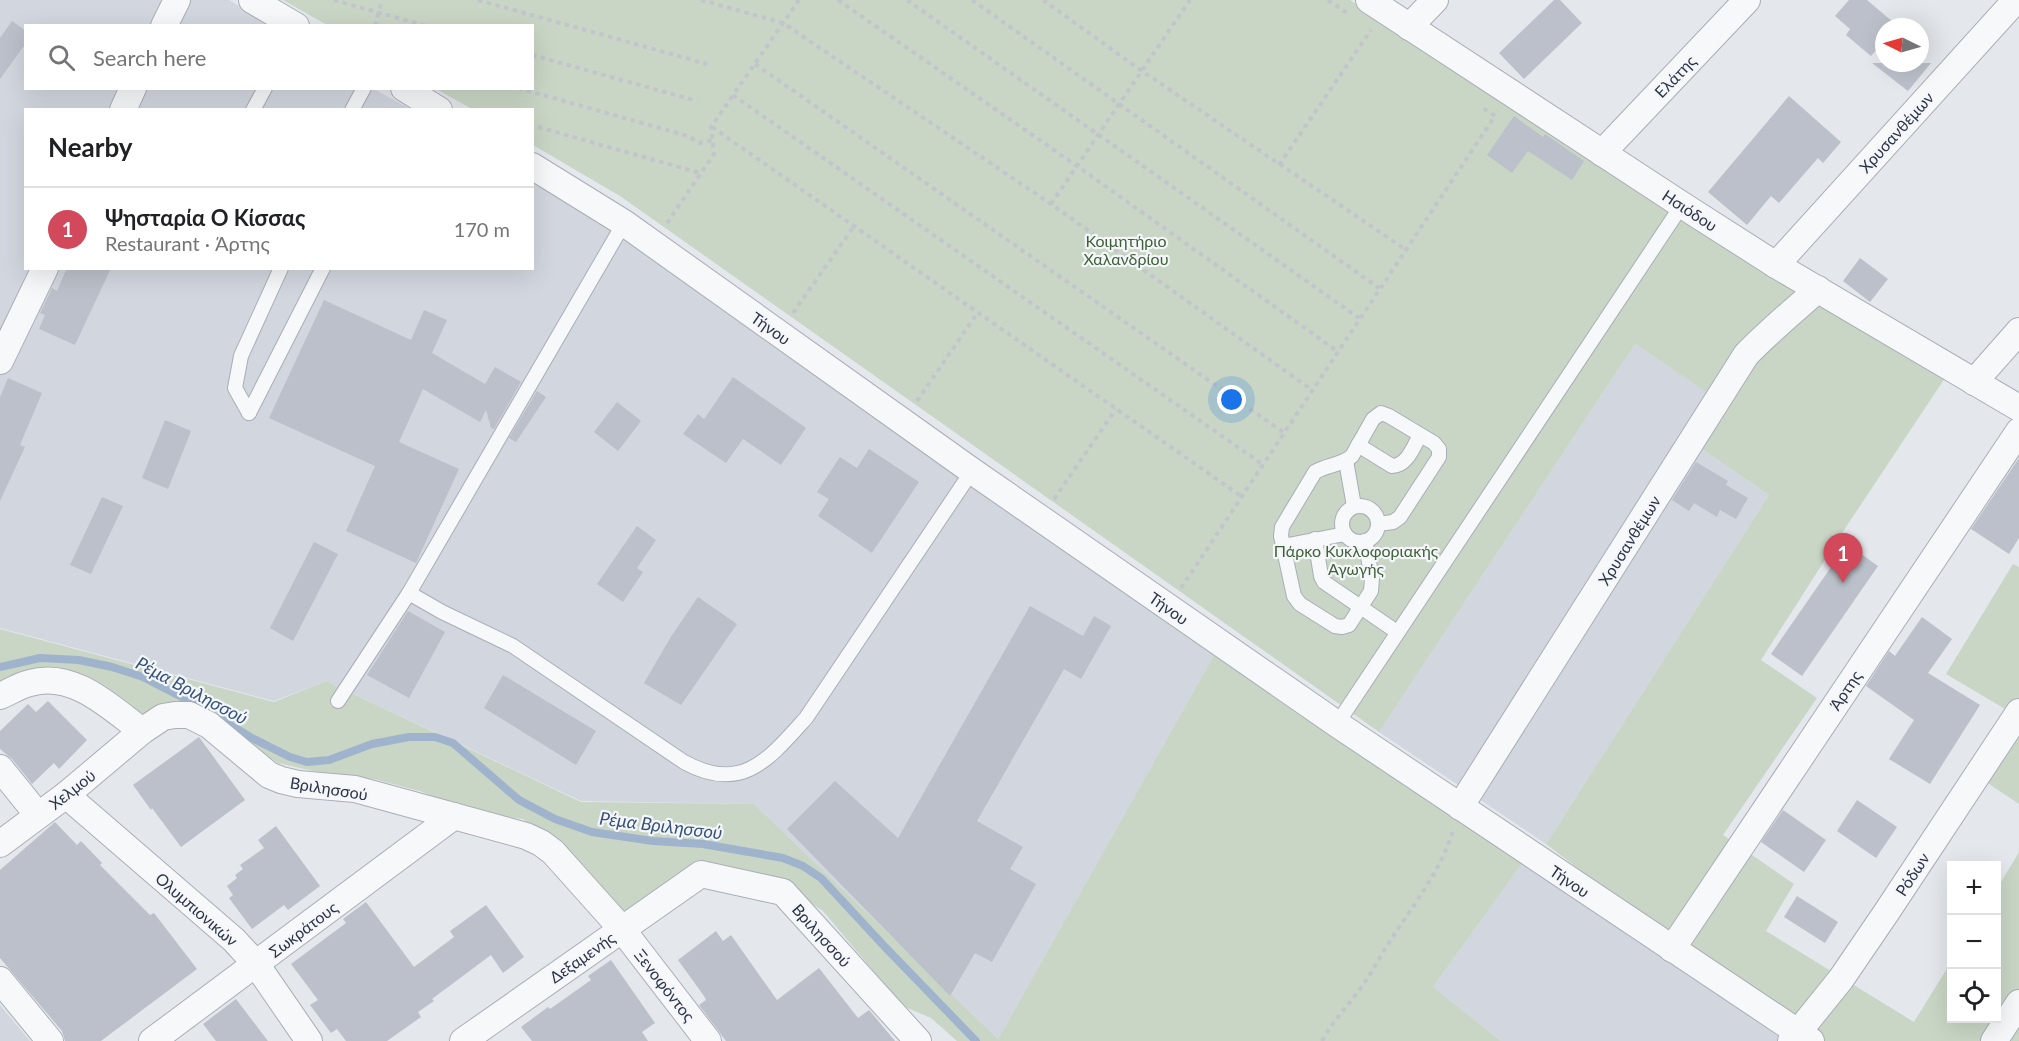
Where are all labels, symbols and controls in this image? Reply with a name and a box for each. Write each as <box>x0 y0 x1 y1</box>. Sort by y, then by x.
north arrow <box>1875 18 1929 72</box>
search box <box>24 24 534 90</box>
icon: search <box>45 41 78 74</box>
text: Search here <box>93 44 206 71</box>
street label: Ελάτης <box>1650 51 1700 101</box>
street label: Χρυσανθέμων <box>1855 88 1937 176</box>
text: Nearby <box>48 131 133 163</box>
street label: Ησιόδου <box>1659 185 1721 235</box>
text: Ψησταρία Ο Κίσσας <box>105 204 305 231</box>
text: 1 <box>62 217 73 241</box>
text: 170 m <box>454 217 510 241</box>
text: Restaurant · Άρτης <box>105 231 270 255</box>
park label: Κοιμητήριο Χαλανδρίου <box>1083 231 1169 268</box>
street label: Τήνου <box>748 308 794 348</box>
your location <box>1217 385 1246 414</box>
street label: Χρυσανθέμων <box>1594 492 1664 588</box>
pin: 1 <box>1824 534 1862 583</box>
park label: Πάρκο Κυκλοφοριακής Αγωγής <box>1274 541 1439 578</box>
street label: Τήνου <box>1146 588 1192 628</box>
water label: Ρέμα Βριλησσού <box>132 651 252 729</box>
street label: Άρτης <box>1825 666 1865 713</box>
street label: Χελμού <box>45 765 99 813</box>
street label: Βριλησσού <box>289 772 369 804</box>
water label: Ρέμα Βριλησσού <box>598 807 724 843</box>
street label: Ρόδων <box>1891 849 1933 899</box>
street label: Τήνου <box>1547 861 1593 901</box>
map controls <box>1947 861 2001 1023</box>
button: + <box>1947 861 2001 915</box>
street label: Ολυμπιονικών <box>152 868 242 950</box>
street label: Σωκράτους <box>265 897 341 961</box>
street label: Βριλησσού <box>789 900 855 970</box>
button: − <box>1947 915 2001 969</box>
street label: Δεξαμενής <box>546 927 619 987</box>
street label: Ξενοφόντος <box>631 945 699 1025</box>
button: locate <box>1947 969 2001 1023</box>

